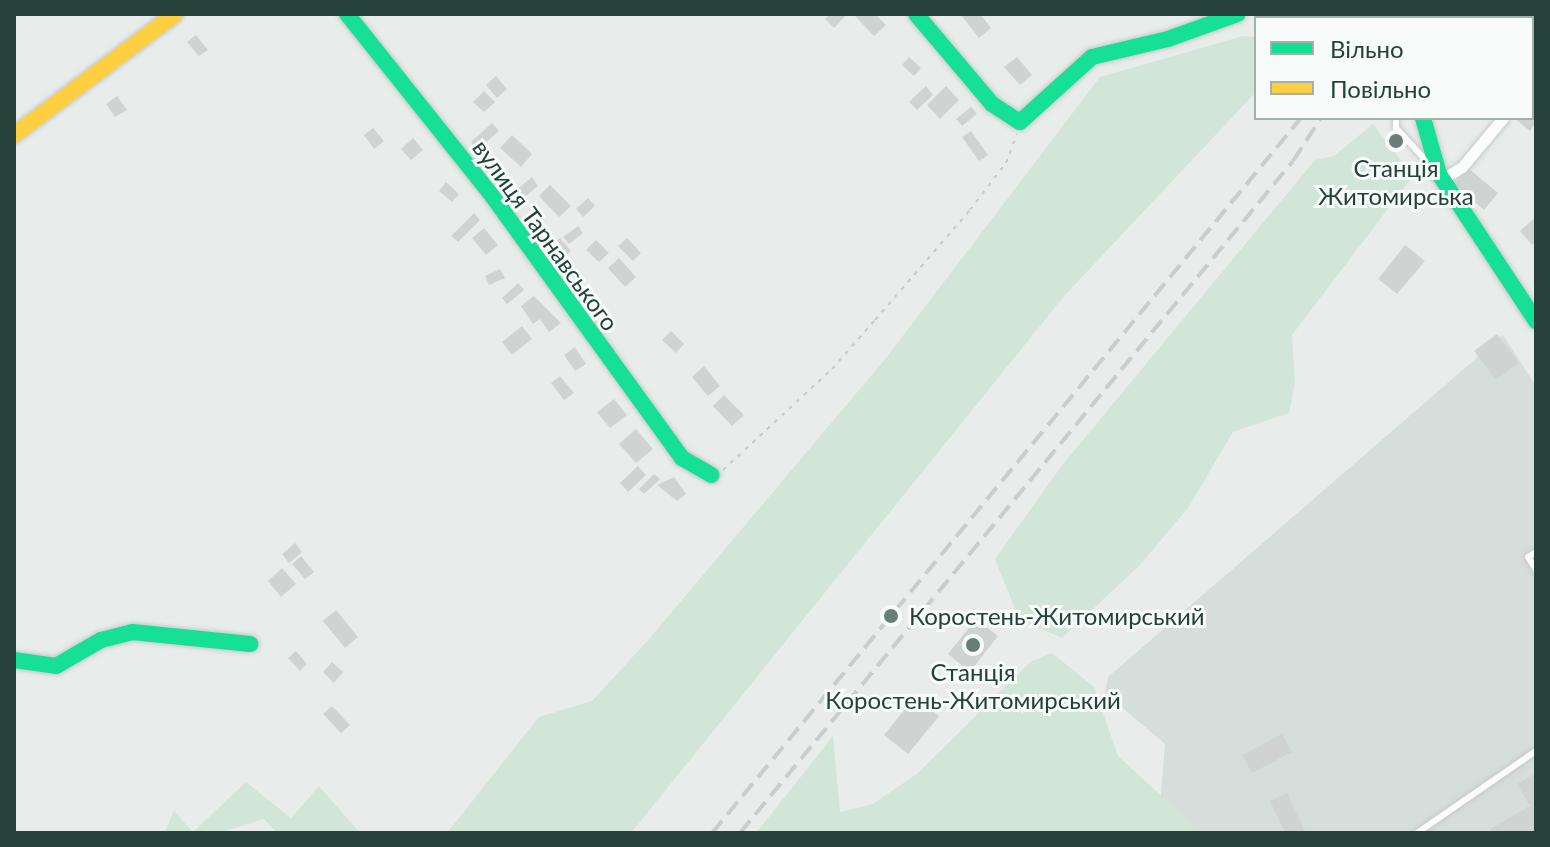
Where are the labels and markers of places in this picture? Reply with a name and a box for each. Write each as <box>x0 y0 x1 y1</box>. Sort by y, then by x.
marker: Станція Житомирська <box>1387 132 1405 150</box>
place label: Станція Житомирська <box>1318 154 1474 210</box>
place label: Коростень-Житомирський <box>909 602 1205 630</box>
marker: Коростень-Житомирський <box>880 605 902 627</box>
marker: Станція Коростень-Житомирський <box>964 636 982 654</box>
place label: Станція Коростень-Житомирський <box>825 658 1121 714</box>

